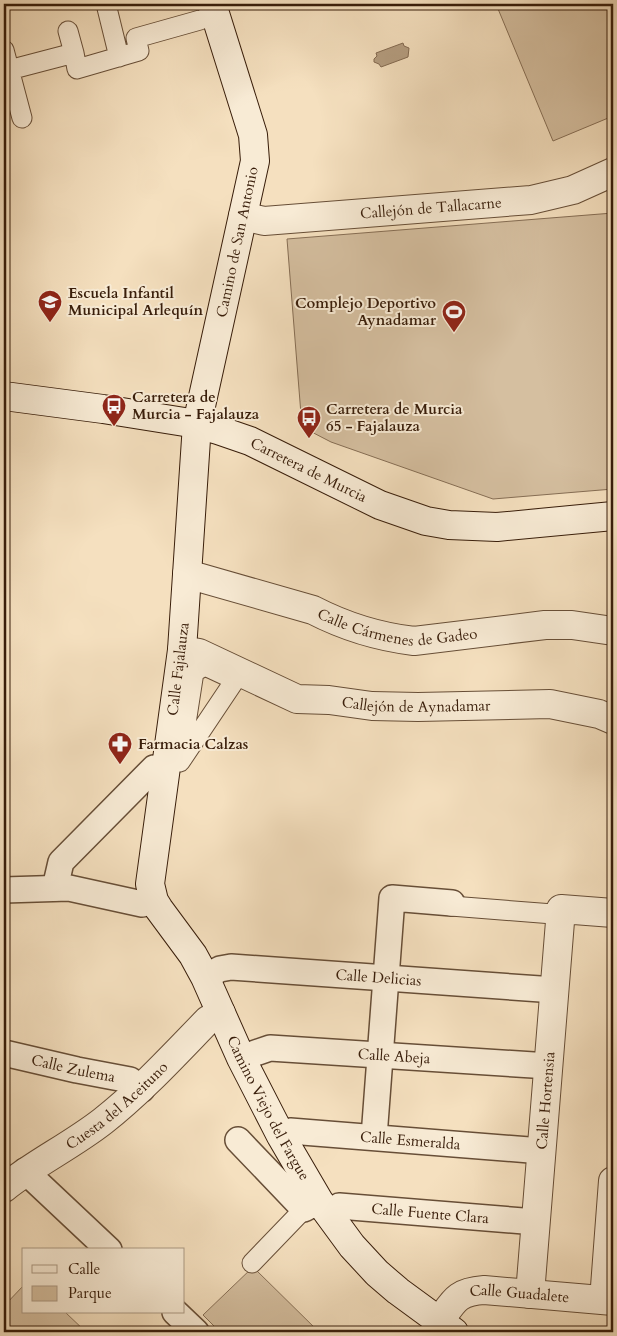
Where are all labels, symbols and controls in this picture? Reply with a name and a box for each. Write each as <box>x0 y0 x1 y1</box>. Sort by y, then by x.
street label: Camino de San Antonio <box>211 165 263 319</box>
street label: Callejón de Tallacarne <box>359 192 503 223</box>
place label: Escuela Infantil Municipal Arlequín <box>68 283 203 320</box>
school or university icon: Escuela Infantil Municipal Arlequín <box>37 289 63 323</box>
place label: Complejo Deportivo Aynadamar <box>295 293 437 330</box>
sports icon: Complejo Deportivo Aynadamar <box>441 299 467 333</box>
place label: Carretera de Murcia - Fajalauza <box>132 387 260 424</box>
bus stop icon: Carretera de Murcia - Fajalauza <box>101 393 127 427</box>
place label: Carretera de Murcia 65 - Fajalauza <box>326 399 463 436</box>
bus stop icon: Carretera de Murcia 65 - Fajalauza <box>296 405 322 439</box>
street label: Carretera de Murcia <box>247 433 371 507</box>
street label: Calle Cármenes de Gadeo <box>314 604 478 651</box>
street label: Calle Fajalauza <box>162 621 194 717</box>
street label: Callejón de Aynadamar <box>340 692 491 717</box>
pharmacy icon: Farmacia Calzas <box>107 731 133 765</box>
place label: Farmacia Calzas <box>138 734 248 754</box>
street label: Calle Delicias <box>335 964 422 990</box>
street label: Camino Viejo del Fargue <box>222 1033 315 1184</box>
street label: Calle Abeja <box>357 1044 432 1068</box>
street label: Calle Zulema <box>29 1050 117 1087</box>
street label: Calle Hortensia <box>532 1050 560 1150</box>
street label: Cuesta del Aceituno <box>62 1057 172 1154</box>
street label: Calle Esmeralda <box>359 1127 462 1155</box>
street label: Calle Fuente Clara <box>370 1199 490 1228</box>
legend <box>22 1248 185 1314</box>
text: Calle <box>68 1259 101 1279</box>
street label: Calle Guadalete <box>468 1280 570 1307</box>
text: Parque <box>68 1283 112 1303</box>

